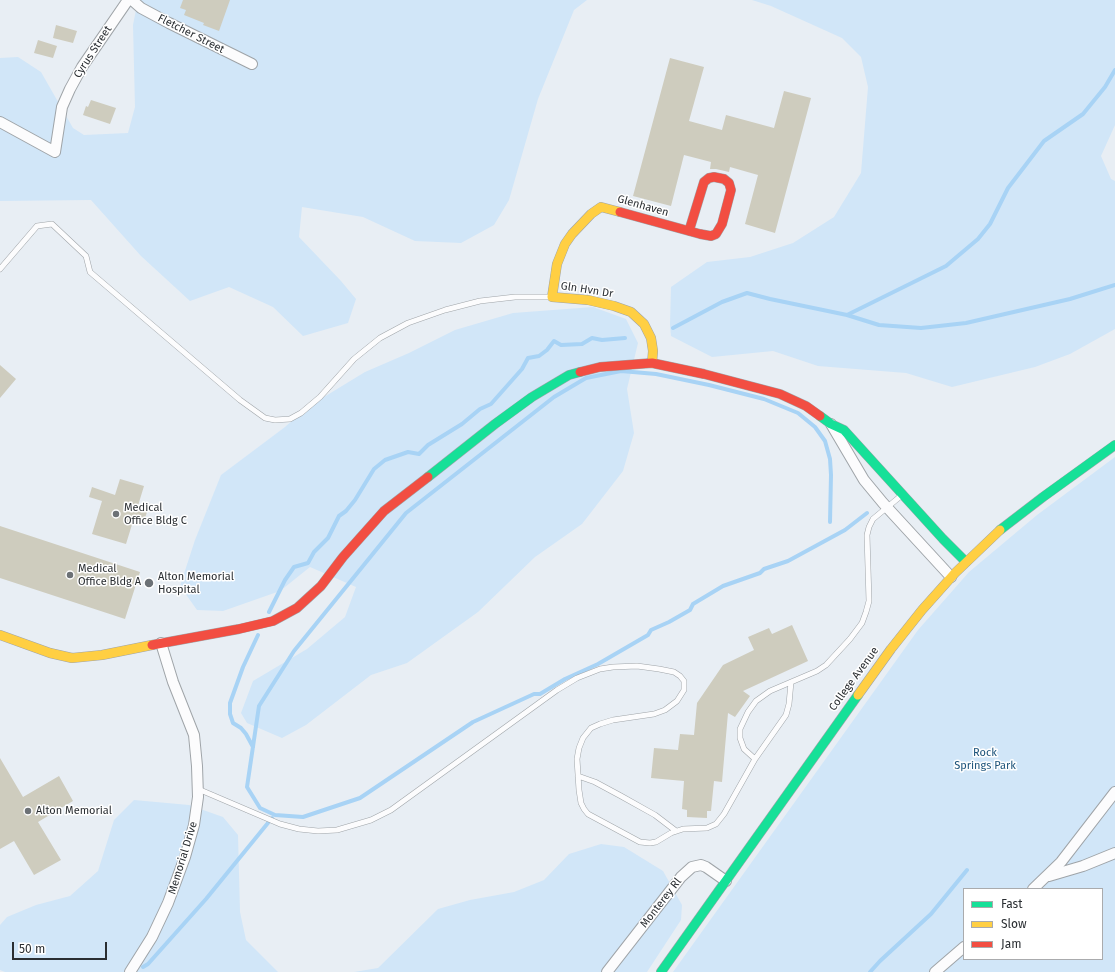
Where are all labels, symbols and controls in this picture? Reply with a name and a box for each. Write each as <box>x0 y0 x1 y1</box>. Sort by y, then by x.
street label: Fletcher Street <box>155 12 227 56</box>
street label: Cyrus Street <box>71 23 115 81</box>
street label: Glenhaven <box>616 192 670 220</box>
street label: Gln Hvn Dr <box>560 279 614 301</box>
place label: Medical Office Bldg C <box>124 501 187 527</box>
marker: Medical Office Bldg C <box>111 509 121 519</box>
place label: Medical Office Bldg A <box>78 562 141 588</box>
marker: Medical Office Bldg A <box>65 570 75 580</box>
place label: Alton Memorial Hospital <box>158 570 234 596</box>
marker: Alton Memorial Hospital <box>143 577 155 589</box>
street label: College Avenue <box>826 644 882 714</box>
park label: Rock Springs Park <box>954 746 1016 772</box>
place label: Alton Memorial <box>36 804 112 818</box>
marker: Alton Memorial <box>23 806 33 816</box>
street label: Memorial Drive <box>166 820 200 896</box>
street label: Monterey Rl <box>638 876 684 930</box>
legend <box>963 888 1103 960</box>
text: Fast <box>1001 897 1023 911</box>
text: Slow <box>1001 917 1027 931</box>
scale bar <box>14 934 109 960</box>
text: Jam <box>1001 937 1021 951</box>
text: 50 m <box>19 942 45 956</box>

